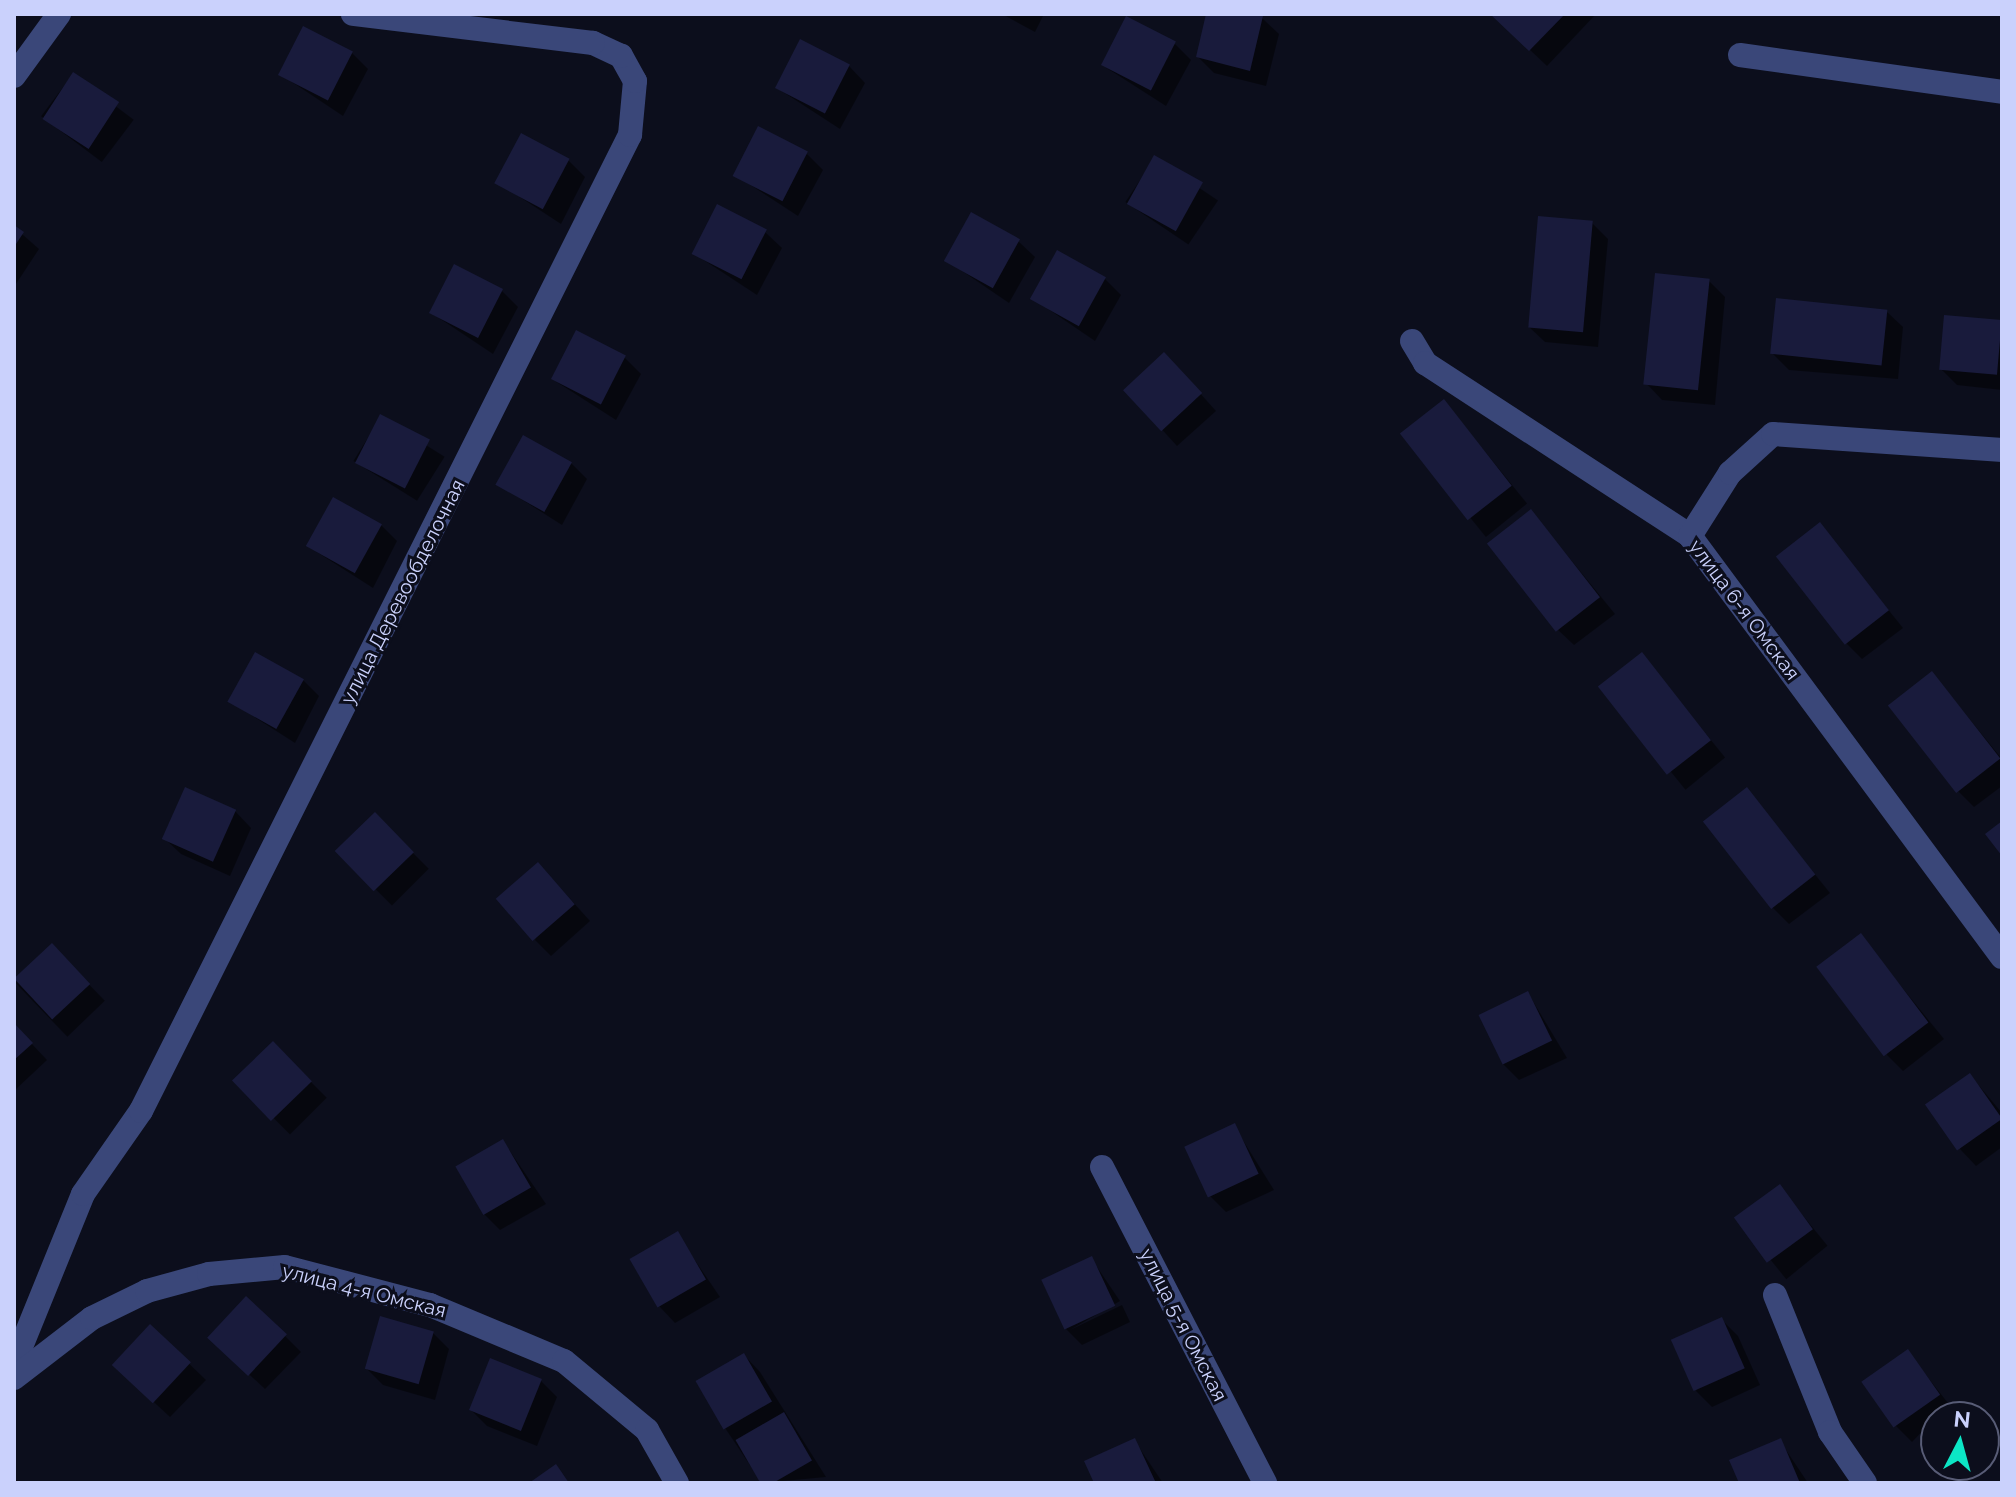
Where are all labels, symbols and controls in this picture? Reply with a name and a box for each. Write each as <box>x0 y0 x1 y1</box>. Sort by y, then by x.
street label: улица Деревообделочная <box>336 476 470 708</box>
street label: улица 6-я Омская <box>1684 535 1804 685</box>
street label: улица 5-я Омская <box>1134 1245 1232 1405</box>
street label: улица 4-я Омская <box>280 1259 448 1323</box>
north arrow <box>1920 1401 2000 1481</box>
text: N <box>1953 1405 1972 1433</box>

